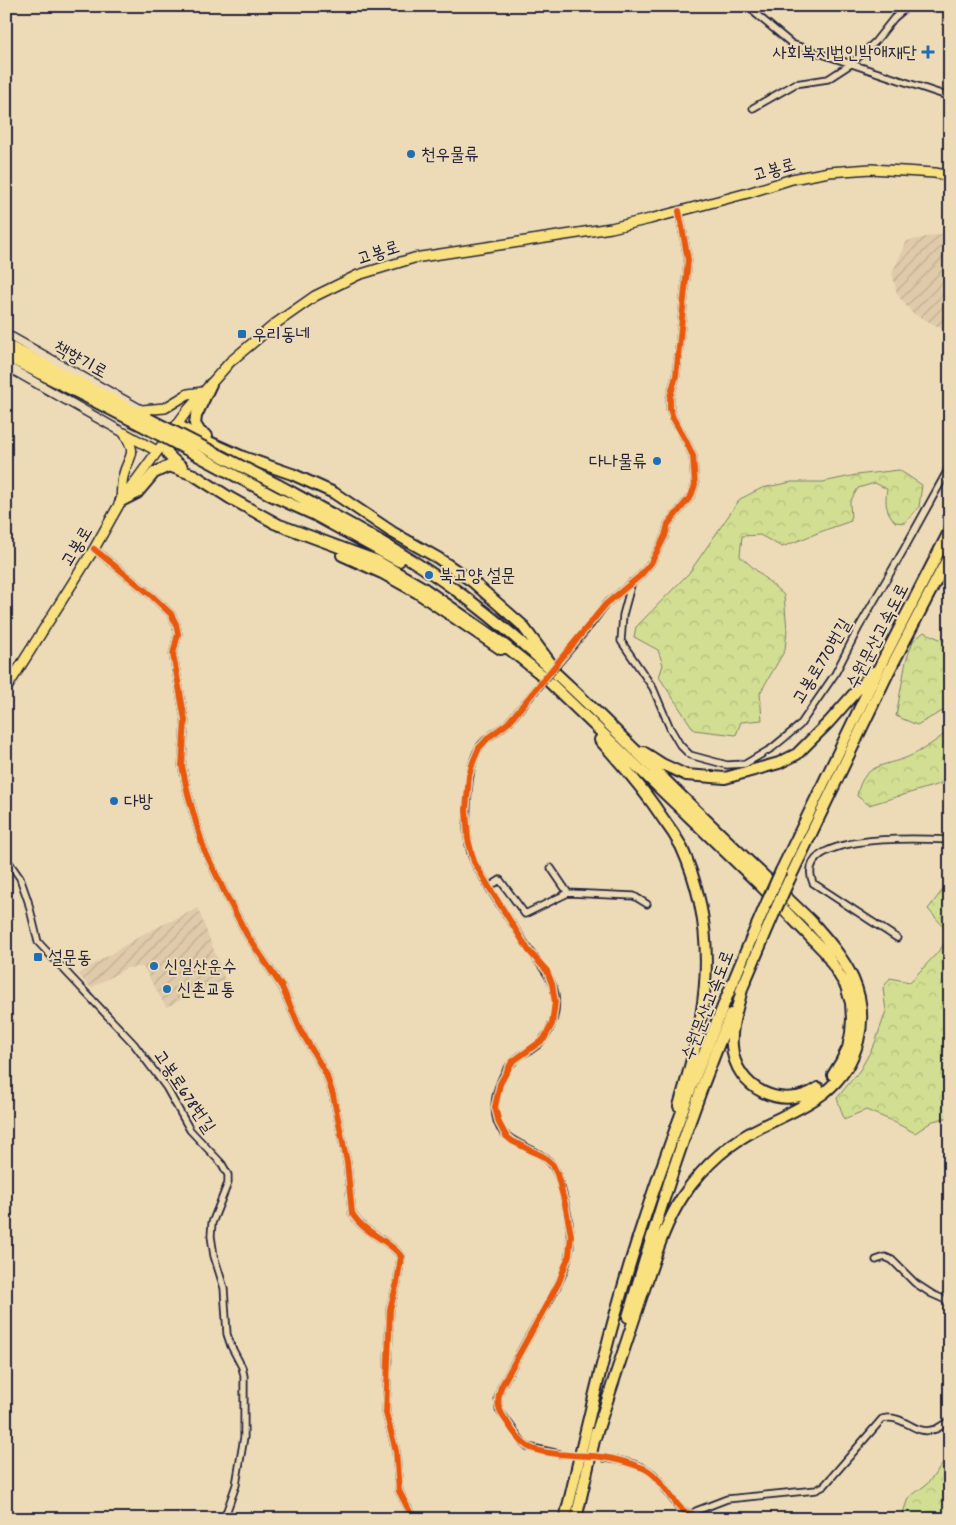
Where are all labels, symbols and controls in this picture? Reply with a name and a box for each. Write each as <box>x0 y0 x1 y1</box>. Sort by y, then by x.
place label: 사회복지법인박애재단 <box>772 42 918 67</box>
marker: 사회복지법인박애재단 <box>921 45 935 59</box>
place label: 천우물류 <box>421 144 479 169</box>
marker: 천우물류 <box>405 148 417 160</box>
street label: 고봉로 <box>750 153 799 189</box>
street label: 고봉로 <box>354 236 403 273</box>
place label: 우리동네 <box>252 324 310 349</box>
marker: 우리동네 <box>236 328 248 340</box>
street label: 책향기로 <box>48 336 111 386</box>
place label: 다나물류 <box>589 451 647 476</box>
marker: 다나물류 <box>651 455 663 467</box>
street label: 고봉로 <box>56 522 100 572</box>
place label: 북고양 설문 <box>439 565 516 590</box>
marker: 북고양 설문 <box>423 569 435 581</box>
street label: 수원문산고속도로 <box>842 580 917 694</box>
street label: 고봉로770번길 <box>788 614 859 710</box>
place label: 다방 <box>124 791 153 816</box>
marker: 다방 <box>108 795 120 807</box>
place label: 설문동 <box>48 947 91 972</box>
street label: 수원문산고속도로 <box>677 947 742 1064</box>
marker: 설문동 <box>32 951 44 963</box>
place label: 신일산운수 <box>164 956 236 981</box>
marker: 신일산운수 <box>148 960 160 972</box>
place label: 신촌교통 <box>177 979 235 1004</box>
marker: 신촌교통 <box>161 983 173 995</box>
street label: 고봉로678번길 <box>146 1046 220 1139</box>

